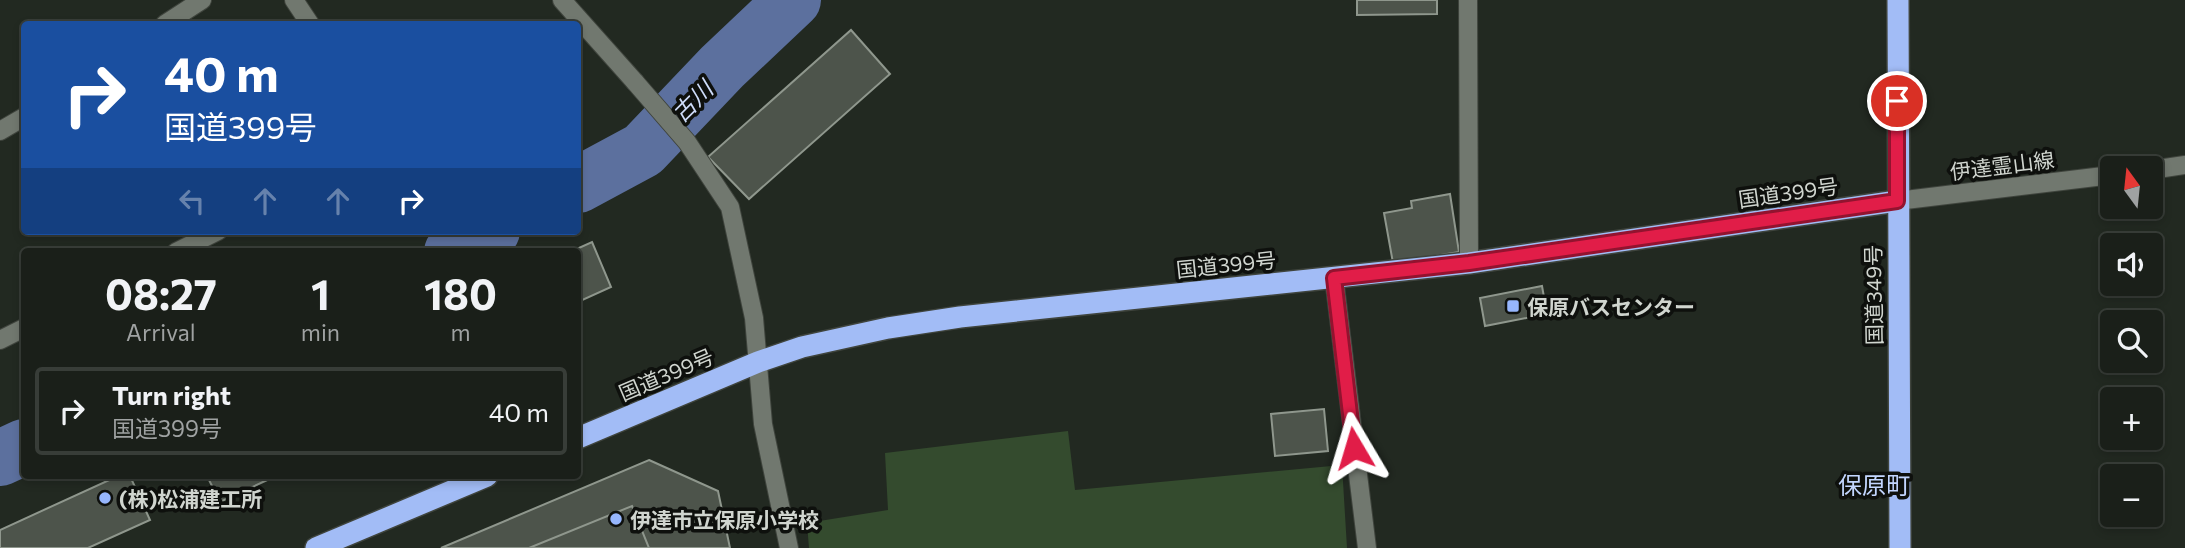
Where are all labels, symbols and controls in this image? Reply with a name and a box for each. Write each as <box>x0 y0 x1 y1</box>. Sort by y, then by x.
text: 40 m <box>164 42 279 102</box>
icon: right <box>49 49 140 140</box>
pin <box>1867 71 1927 131</box>
water label: 古川 <box>666 73 720 127</box>
icon: arrive <box>1878 82 1916 120</box>
text: 国道399号 <box>164 106 317 146</box>
street label: 伊達霊山線 <box>1948 146 2056 184</box>
north arrow <box>2100 156 2163 219</box>
map controls <box>2100 156 2163 527</box>
street label: 国道399号 <box>1737 173 1839 211</box>
icon: left <box>173 182 211 220</box>
icon: ahead <box>246 182 284 220</box>
icon: ahead <box>319 182 357 220</box>
icon: right <box>392 182 430 220</box>
button: sound <box>2100 233 2163 296</box>
street label: 国道349号 <box>1860 245 1886 345</box>
street label: 国道399号 <box>1175 246 1277 282</box>
text: 08:27 <box>105 267 217 319</box>
text: 1 <box>311 267 330 319</box>
text: 180 <box>424 267 497 319</box>
place label: 保原バスセンター <box>1527 294 1695 319</box>
marker: 保原バスセンター <box>1505 298 1521 314</box>
button: search <box>2100 310 2163 373</box>
text: Arrival <box>126 318 196 346</box>
text: min <box>301 318 340 346</box>
text: m <box>450 318 471 346</box>
street label: 国道399号 <box>615 343 717 405</box>
text: Turn right <box>112 379 231 410</box>
button: + <box>2100 387 2163 450</box>
icon: right <box>53 392 91 430</box>
text: 40 m <box>489 396 549 427</box>
position arrow <box>1317 411 1391 485</box>
text: 国道399号 <box>112 414 222 442</box>
button: − <box>2100 464 2163 527</box>
district label: 保原町 <box>1838 470 1910 499</box>
place label: (株)松浦建工所 <box>119 486 262 511</box>
marker: (株)松浦建工所 <box>97 490 113 506</box>
place label: 伊達市立保原小学校 <box>630 507 819 532</box>
marker: 伊達市立保原小学校 <box>608 511 624 527</box>

